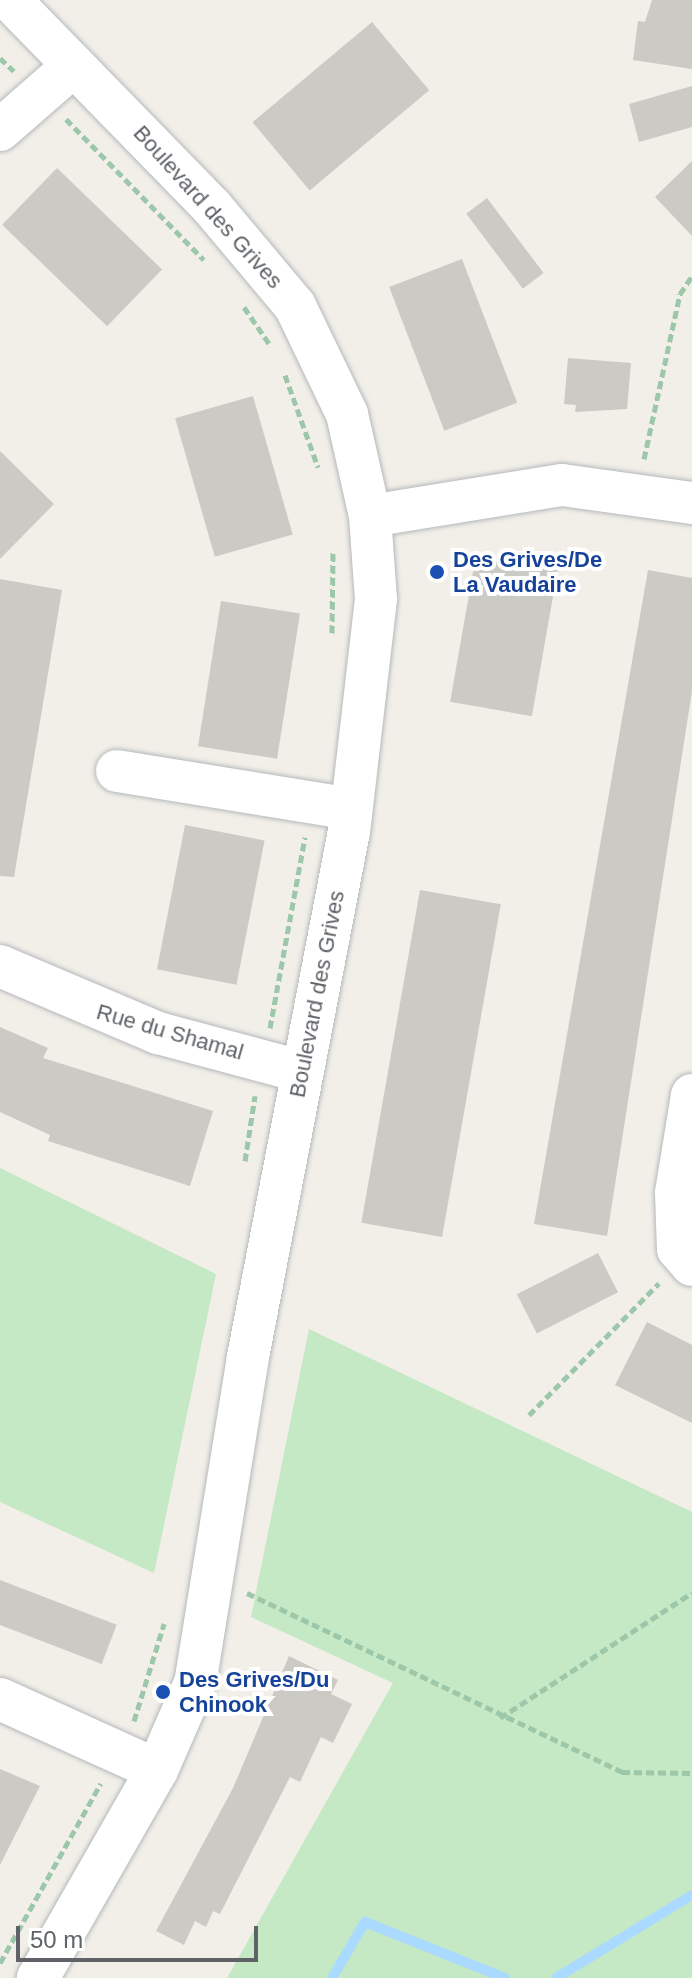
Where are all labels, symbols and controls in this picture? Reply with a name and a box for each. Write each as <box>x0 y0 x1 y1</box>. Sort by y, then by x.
street label: Boulevard des Grives <box>128 120 288 294</box>
place label: Des Grives/De La Vaudaire <box>453 546 602 598</box>
marker: Des Grives/De La Vaudaire <box>428 563 446 581</box>
street label: Boulevard des Grives <box>284 888 350 1100</box>
street label: Rue du Shamal <box>93 998 247 1066</box>
place label: Des Grives/Du Chinook <box>179 1666 329 1718</box>
marker: Des Grives/Du Chinook <box>154 1683 172 1701</box>
scale bar <box>20 1910 262 1960</box>
text: 50 m <box>30 1926 83 1953</box>

